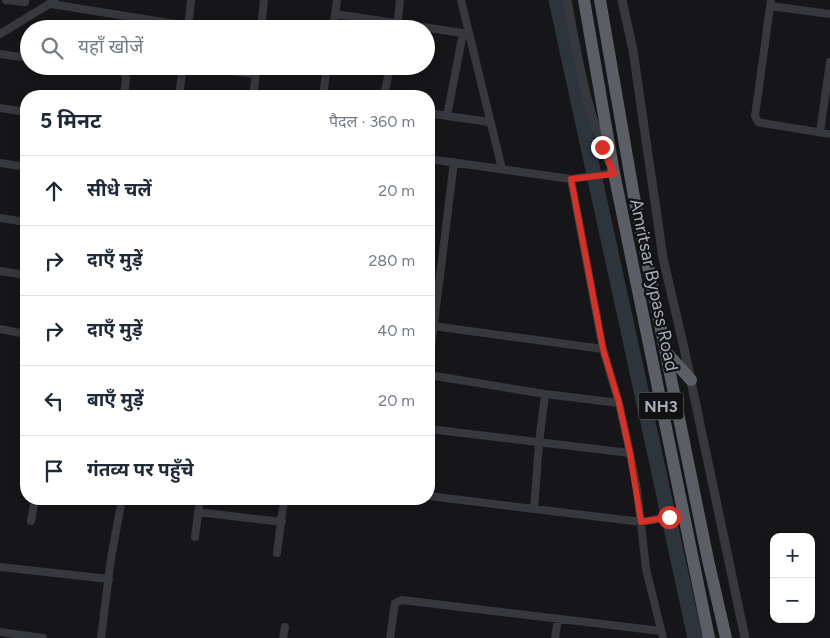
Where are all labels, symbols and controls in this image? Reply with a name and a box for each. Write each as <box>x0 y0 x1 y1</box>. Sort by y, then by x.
search box <box>20 20 435 75</box>
icon: search <box>38 34 66 62</box>
text: यहाँ खोजें <box>78 35 143 58</box>
text: 5 मिनट <box>40 108 101 133</box>
text: पैदल · 360 m <box>329 112 415 131</box>
route end <box>591 136 614 159</box>
icon: ahead <box>40 177 68 205</box>
text: सीधे चलें <box>87 178 151 201</box>
text: 20 m <box>378 181 415 200</box>
street label: Amritsar Bypass Road <box>625 197 683 373</box>
icon: right <box>40 247 68 275</box>
text: दाएँ मुड़ें <box>87 248 143 271</box>
text: 280 m <box>368 251 415 270</box>
icon: right <box>40 317 68 345</box>
text: दाएँ मुड़ें <box>87 318 143 341</box>
text: 40 m <box>377 321 415 340</box>
icon: left <box>40 387 68 415</box>
text: बाएँ मुड़ें <box>87 388 144 411</box>
text: 20 m <box>378 391 415 410</box>
road number: NH3 <box>638 392 684 420</box>
icon: arrive <box>40 457 68 485</box>
text: गंतव्य पर पहुँचे <box>87 458 194 481</box>
route start <box>658 506 681 529</box>
map controls <box>770 533 815 623</box>
button: + <box>770 533 815 578</box>
button: − <box>770 578 815 623</box>

